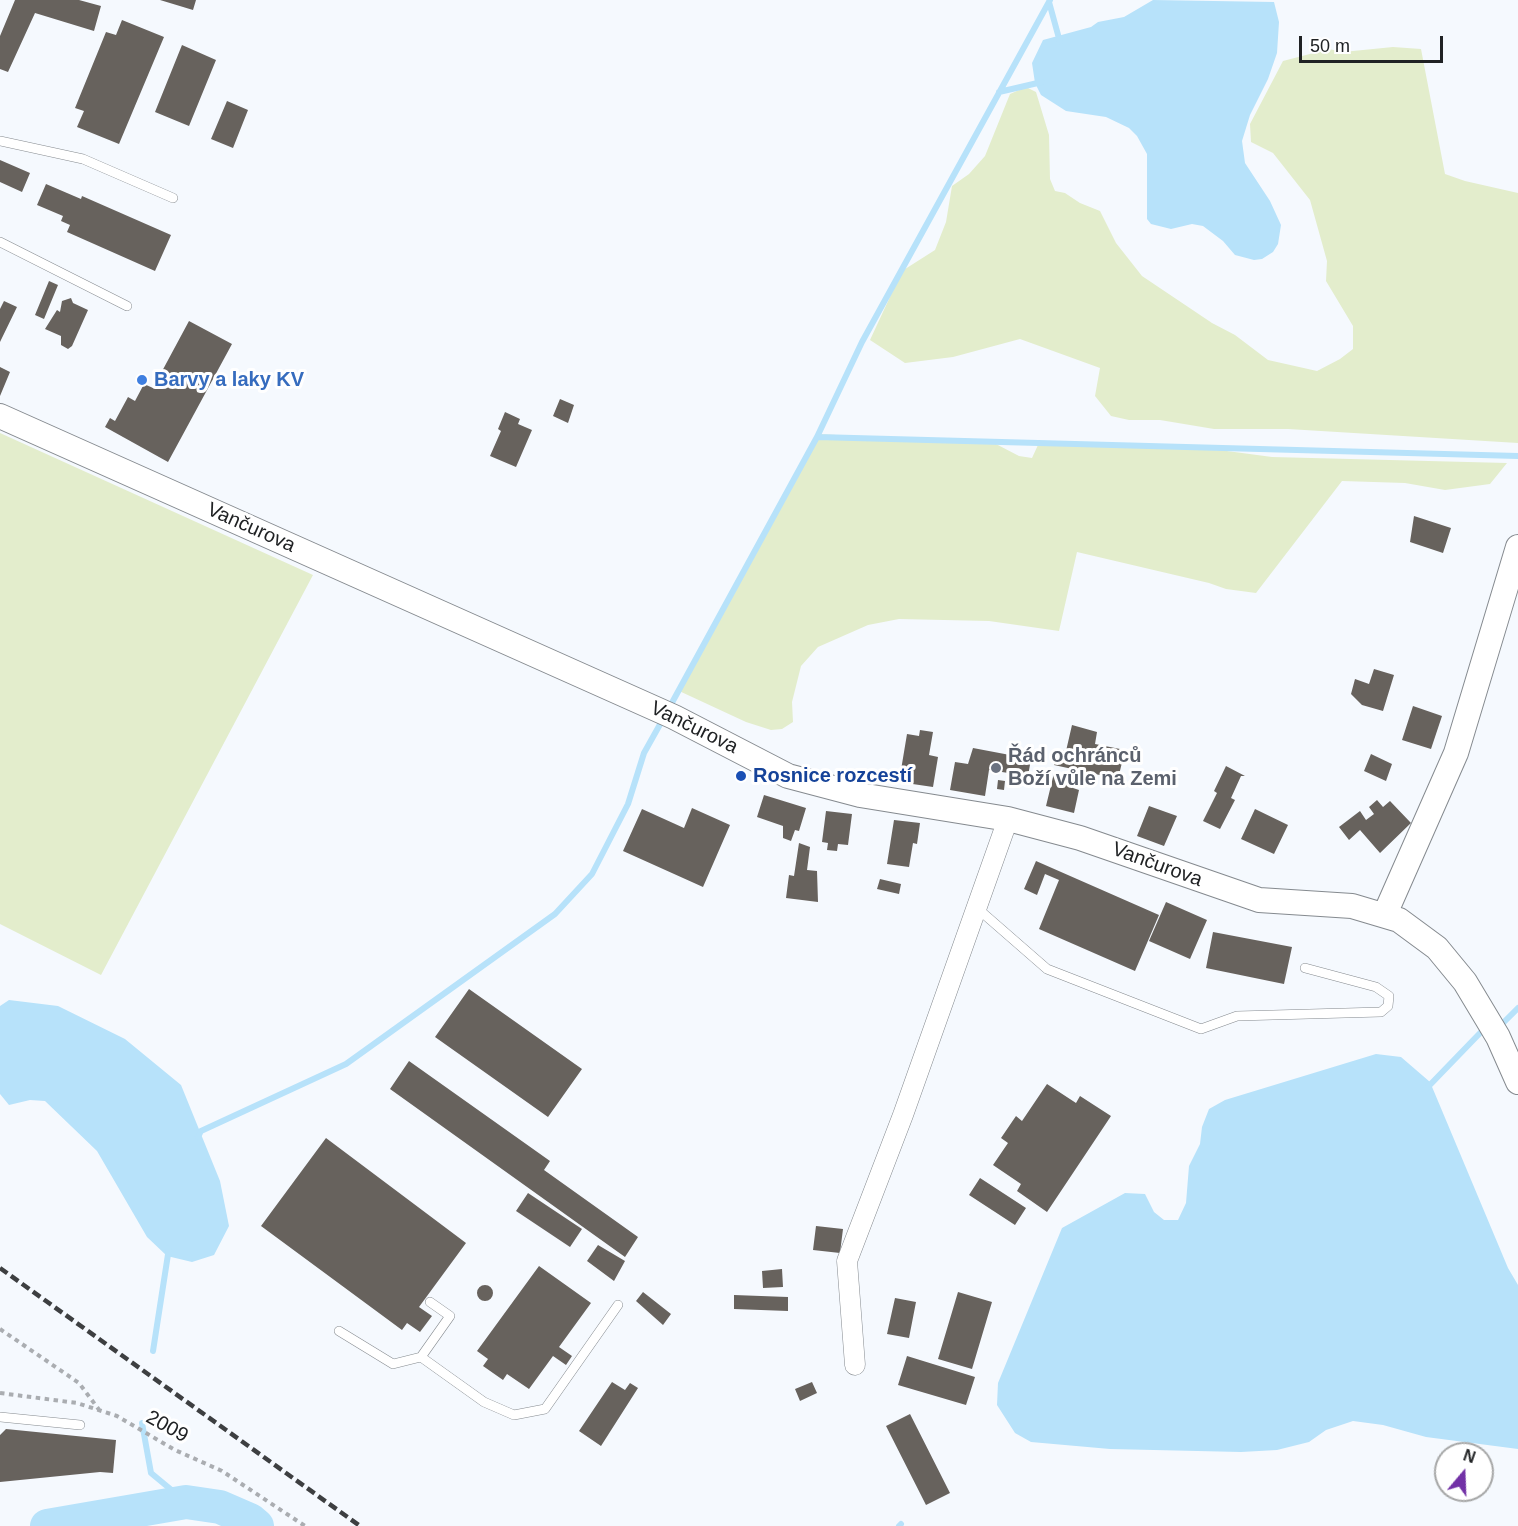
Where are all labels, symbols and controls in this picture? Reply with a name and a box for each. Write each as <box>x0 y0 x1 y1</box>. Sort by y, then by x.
scale bar <box>1302 24 1446 62</box>
text: 50 m <box>1310 36 1350 56</box>
place label: Barvy a laky KV <box>154 368 304 392</box>
marker: Barvy a laky KV <box>135 373 149 387</box>
street label: Vančurova <box>203 498 299 558</box>
street label: Vančurova <box>646 697 742 759</box>
place label: Řád ochránců Boží vůle na Zemi <box>1008 744 1177 791</box>
marker: Řád ochránců Boží vůle na Zemi <box>989 761 1003 775</box>
place label: Rosnice rozcestí <box>753 764 912 788</box>
marker: Rosnice rozcestí <box>734 769 748 783</box>
street label: Vančurova <box>1109 838 1205 892</box>
street label: 2009 <box>142 1406 192 1448</box>
north arrow <box>1434 1442 1494 1502</box>
text: N <box>1461 1446 1478 1466</box>

